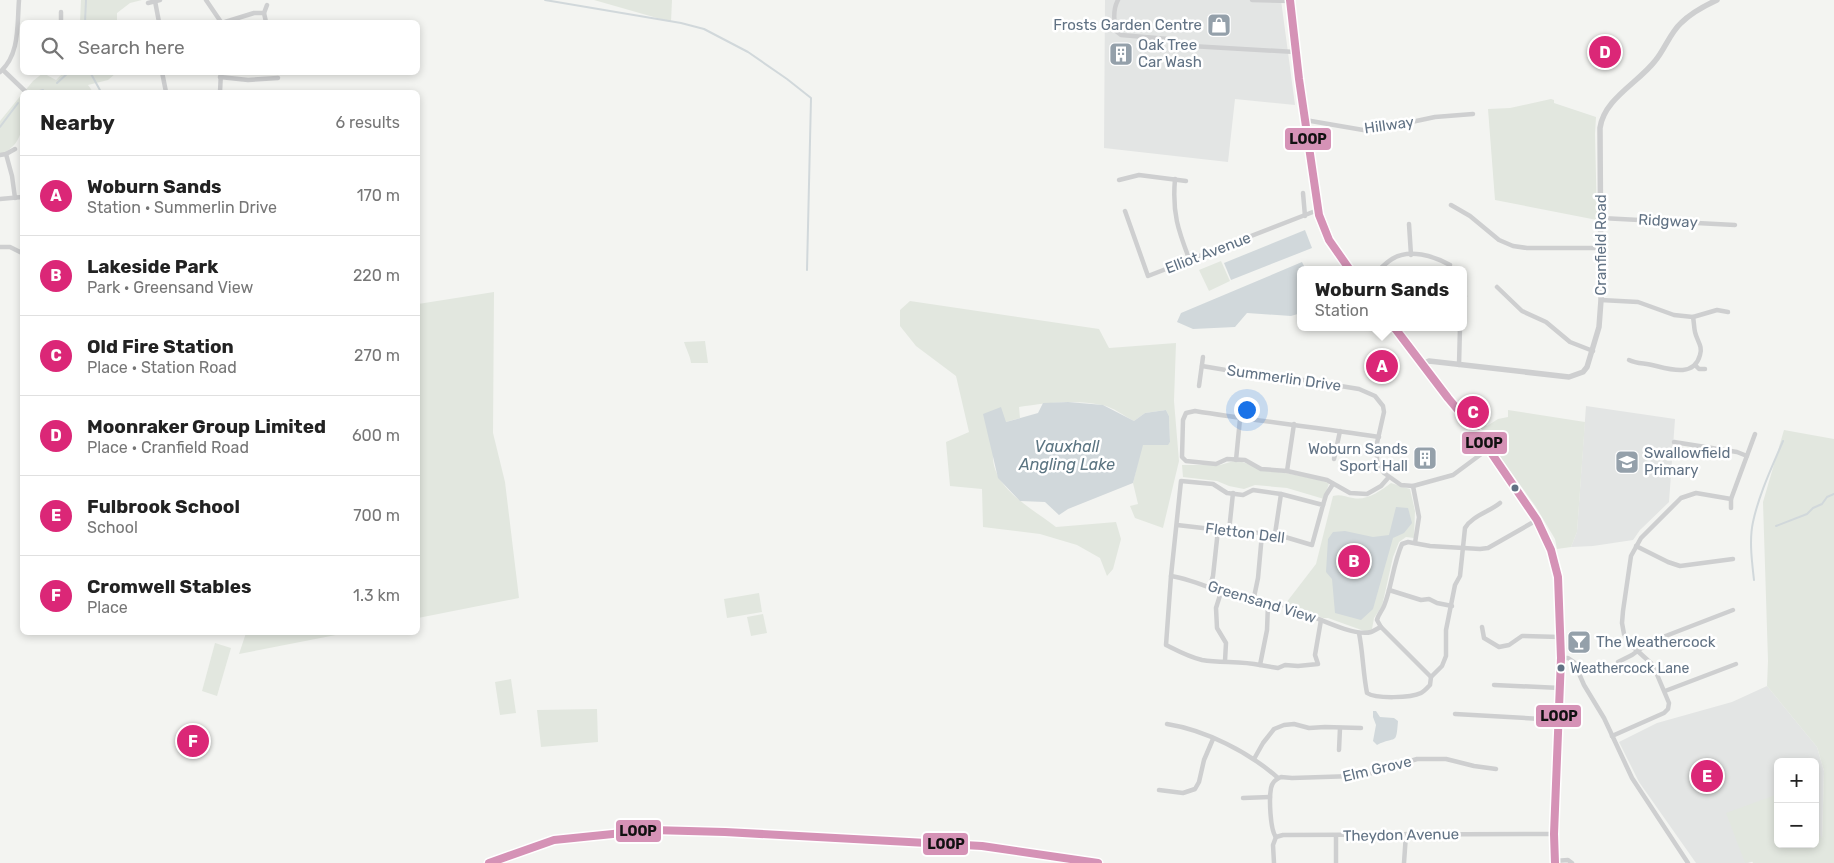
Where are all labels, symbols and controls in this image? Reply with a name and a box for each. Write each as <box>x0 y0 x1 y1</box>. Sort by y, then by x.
shop icon: Frosts Garden Centre <box>1206 12 1232 38</box>
place label: Frosts Garden Centre <box>1053 16 1202 34</box>
search box <box>20 20 420 75</box>
pin: D <box>1589 33 1621 71</box>
icon: search <box>38 34 66 62</box>
text: Search here <box>78 36 185 59</box>
place label: Oak Tree Car Wash <box>1138 36 1202 71</box>
building icon: Oak Tree Car Wash <box>1108 41 1134 67</box>
text: Nearby <box>40 110 115 135</box>
text: 6 results <box>335 113 400 132</box>
street label: Hillway <box>1363 113 1415 137</box>
line badge: LOOP <box>1284 127 1332 151</box>
text: LOOP <box>1289 131 1327 148</box>
text: Woburn Sands <box>87 175 222 198</box>
text: A <box>50 186 62 205</box>
text: 170 m <box>357 186 400 205</box>
street label: Cranfield Road <box>1592 194 1610 296</box>
text: Station · Summerlin Drive <box>87 198 277 217</box>
street label: Ridgway <box>1638 210 1698 232</box>
street label: Elliot Avenue <box>1163 228 1253 278</box>
text: Lakeside Park <box>87 255 218 278</box>
text: B <box>50 266 62 285</box>
text: 220 m <box>353 266 400 285</box>
popup <box>1297 266 1467 331</box>
text: Park · Greensand View <box>87 278 253 297</box>
text: Woburn Sands <box>1315 278 1449 301</box>
text: Station <box>1315 301 1369 320</box>
text: Old Fire Station <box>87 335 234 358</box>
text: C <box>50 346 62 365</box>
text: 270 m <box>354 346 400 365</box>
pin: A <box>1366 347 1398 385</box>
text: Place · Station Road <box>87 358 237 377</box>
street label: Summerlin Drive <box>1226 361 1342 395</box>
pin: C <box>1457 393 1489 431</box>
your location <box>1234 397 1260 423</box>
text: Moonraker Group Limited <box>87 415 326 438</box>
text: D <box>50 426 62 445</box>
text: 600 m <box>352 426 400 445</box>
line badge: LOOP <box>1461 431 1508 455</box>
text: LOOP <box>1465 435 1503 452</box>
water label: Vauxhall Angling Lake <box>1018 437 1115 474</box>
text: Place · Cranfield Road <box>87 438 249 457</box>
place label: Woburn Sands Sport Hall <box>1308 440 1408 475</box>
place label: Swallowfield Primary <box>1644 444 1730 479</box>
building icon: Woburn Sands Sport Hall <box>1412 445 1438 471</box>
school or university icon: Swallowfield Primary <box>1614 449 1640 475</box>
unlabelled marker <box>1510 483 1520 493</box>
text: Fulbrook School <box>87 495 240 518</box>
text: E <box>51 506 61 525</box>
text: 700 m <box>353 506 400 525</box>
text: School <box>87 518 138 537</box>
street label: Fletton Dell <box>1204 519 1286 547</box>
pin: B <box>1338 542 1370 580</box>
text: Cromwell Stables <box>87 575 251 598</box>
street label: Greensand View <box>1206 577 1318 627</box>
text: F <box>51 586 61 605</box>
text: 1.3 km <box>353 586 400 605</box>
text: Place <box>87 598 128 617</box>
bar icon: The Weathercock <box>1566 629 1592 655</box>
place label: The Weathercock <box>1596 633 1716 651</box>
place label: Weathercock Lane <box>1570 660 1690 677</box>
marker: Weathercock Lane <box>1556 663 1566 673</box>
line badge: LOOP <box>1535 704 1582 728</box>
text: LOOP <box>1540 708 1578 725</box>
pin: F <box>177 722 209 760</box>
street label: Elm Grove <box>1341 752 1413 786</box>
pin: E <box>1691 757 1723 795</box>
map controls <box>1774 758 1819 848</box>
button: + <box>1774 758 1819 803</box>
button: − <box>1774 803 1819 848</box>
line badge: LOOP <box>615 819 662 843</box>
text: LOOP <box>619 823 657 840</box>
street label: Theydon Avenue <box>1343 825 1459 845</box>
line badge: LOOP <box>922 832 969 856</box>
text: LOOP <box>927 836 965 853</box>

